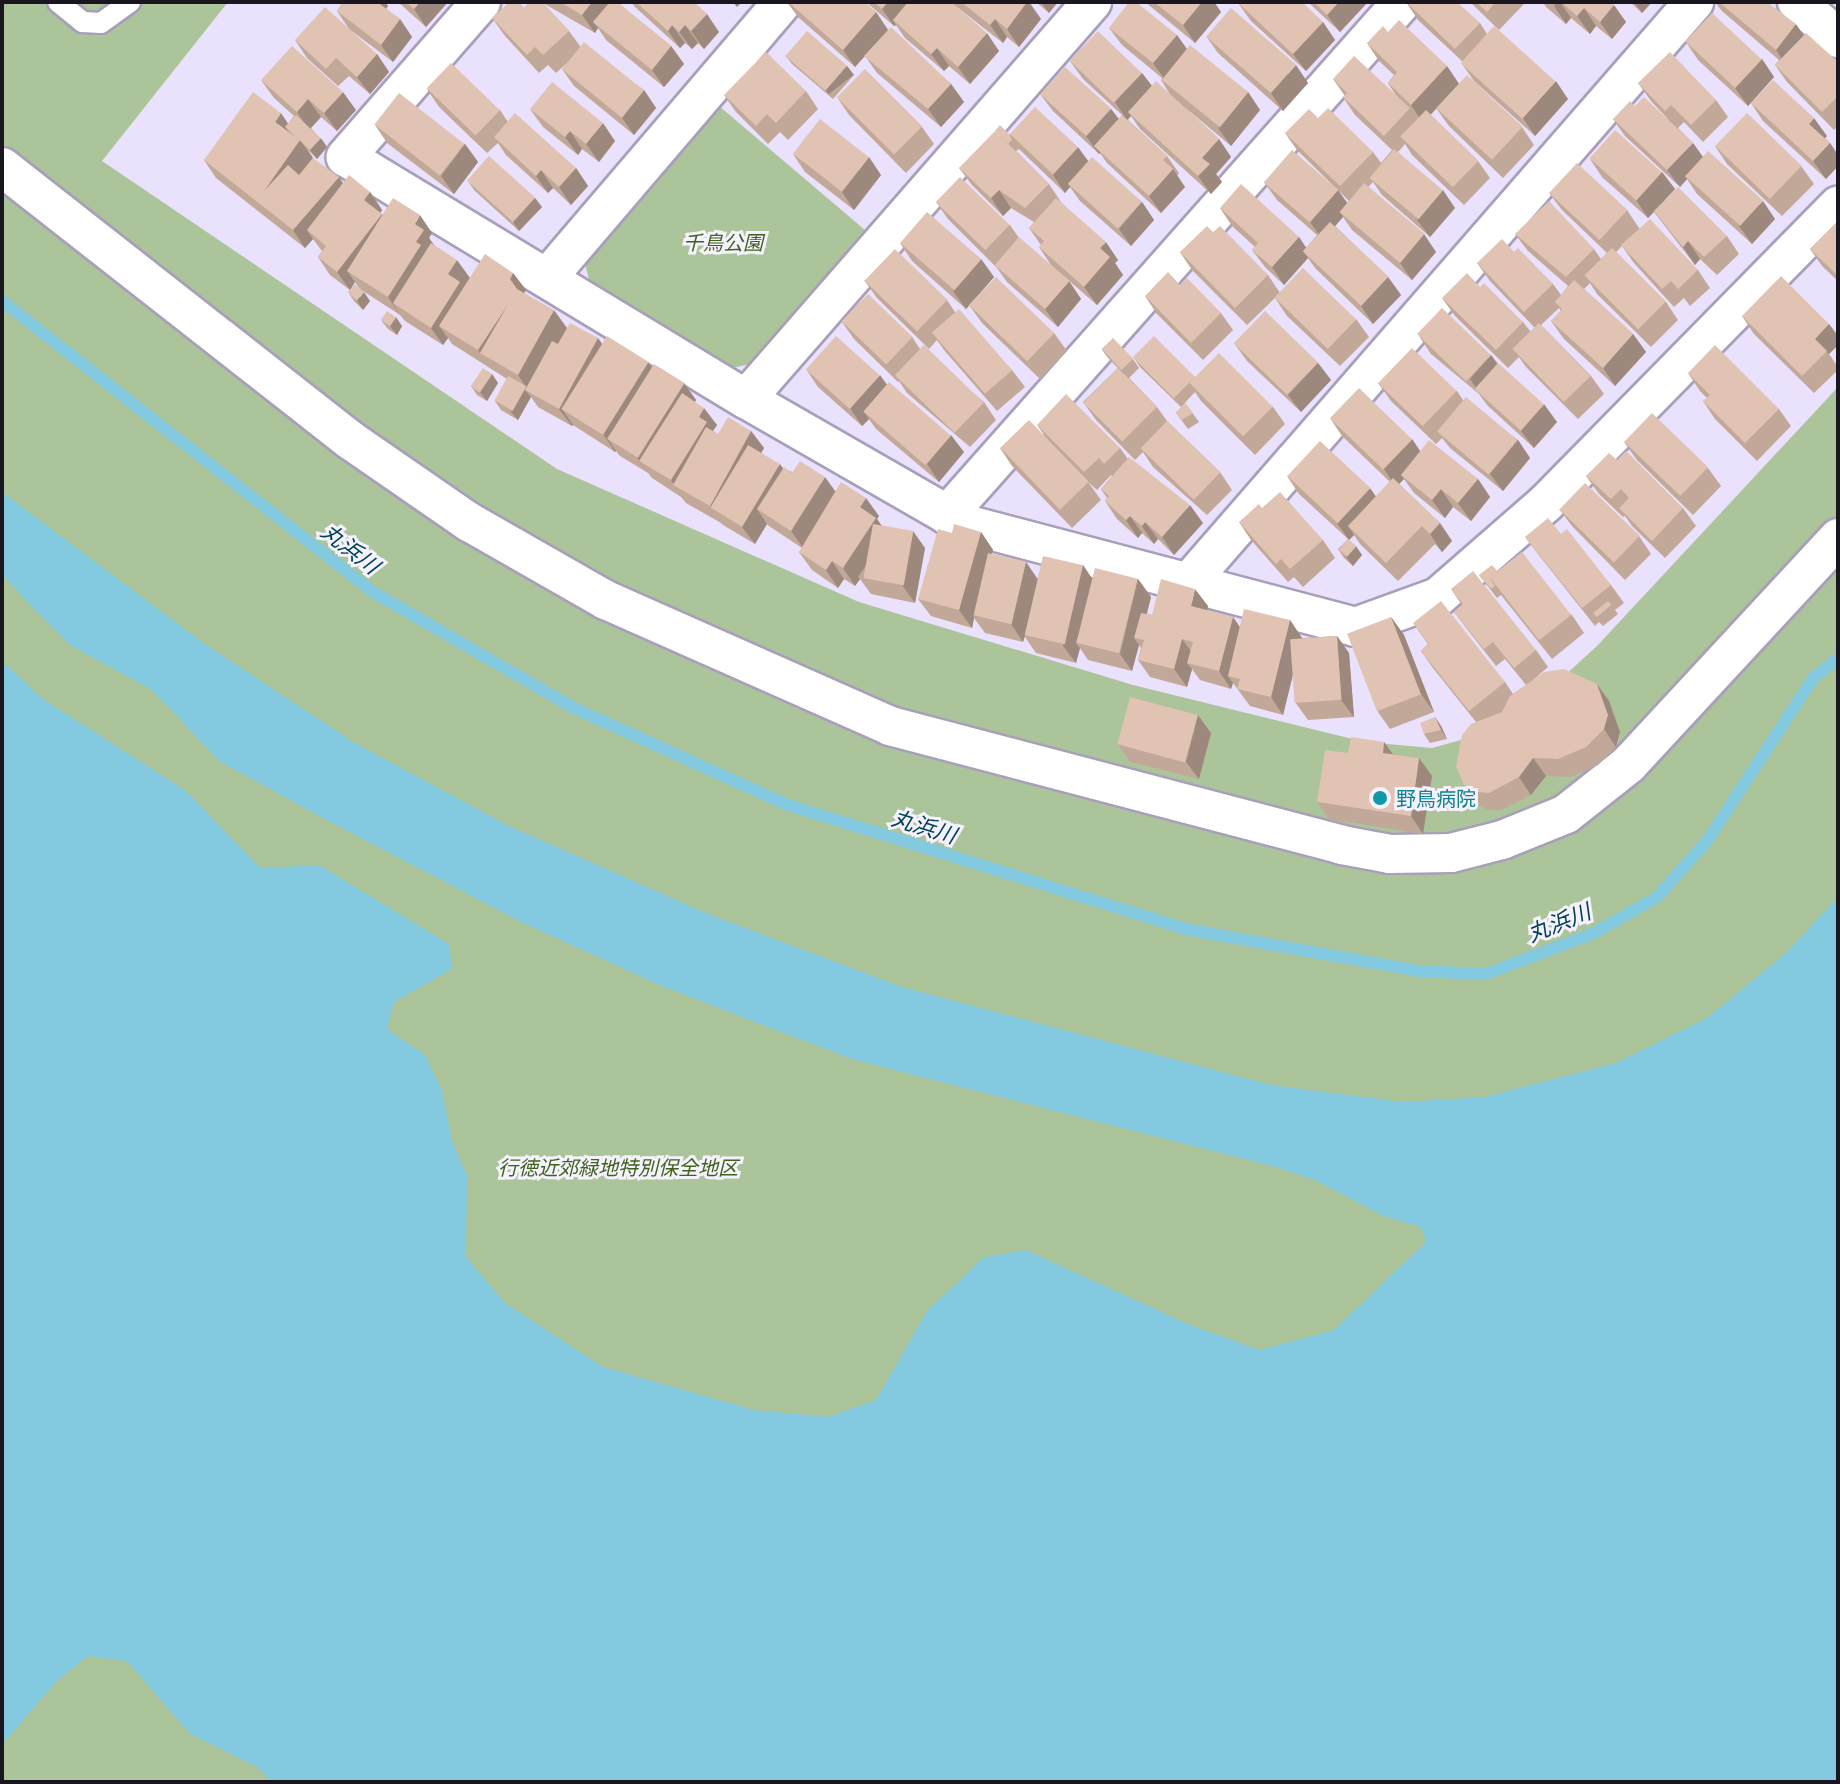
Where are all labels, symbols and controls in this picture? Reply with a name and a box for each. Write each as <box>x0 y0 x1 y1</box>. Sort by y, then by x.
park label: 千鳥公園 <box>683 230 763 254</box>
water label: 丸浜川 <box>316 518 384 580</box>
place label: 野鳥病院 <box>1396 786 1476 810</box>
marker: 野鳥病院 <box>1371 789 1389 807</box>
water label: 丸浜川 <box>889 805 959 849</box>
water label: 丸浜川 <box>1523 898 1595 948</box>
park label: 行徳近郊緑地特別保全地区 <box>498 1155 738 1179</box>

